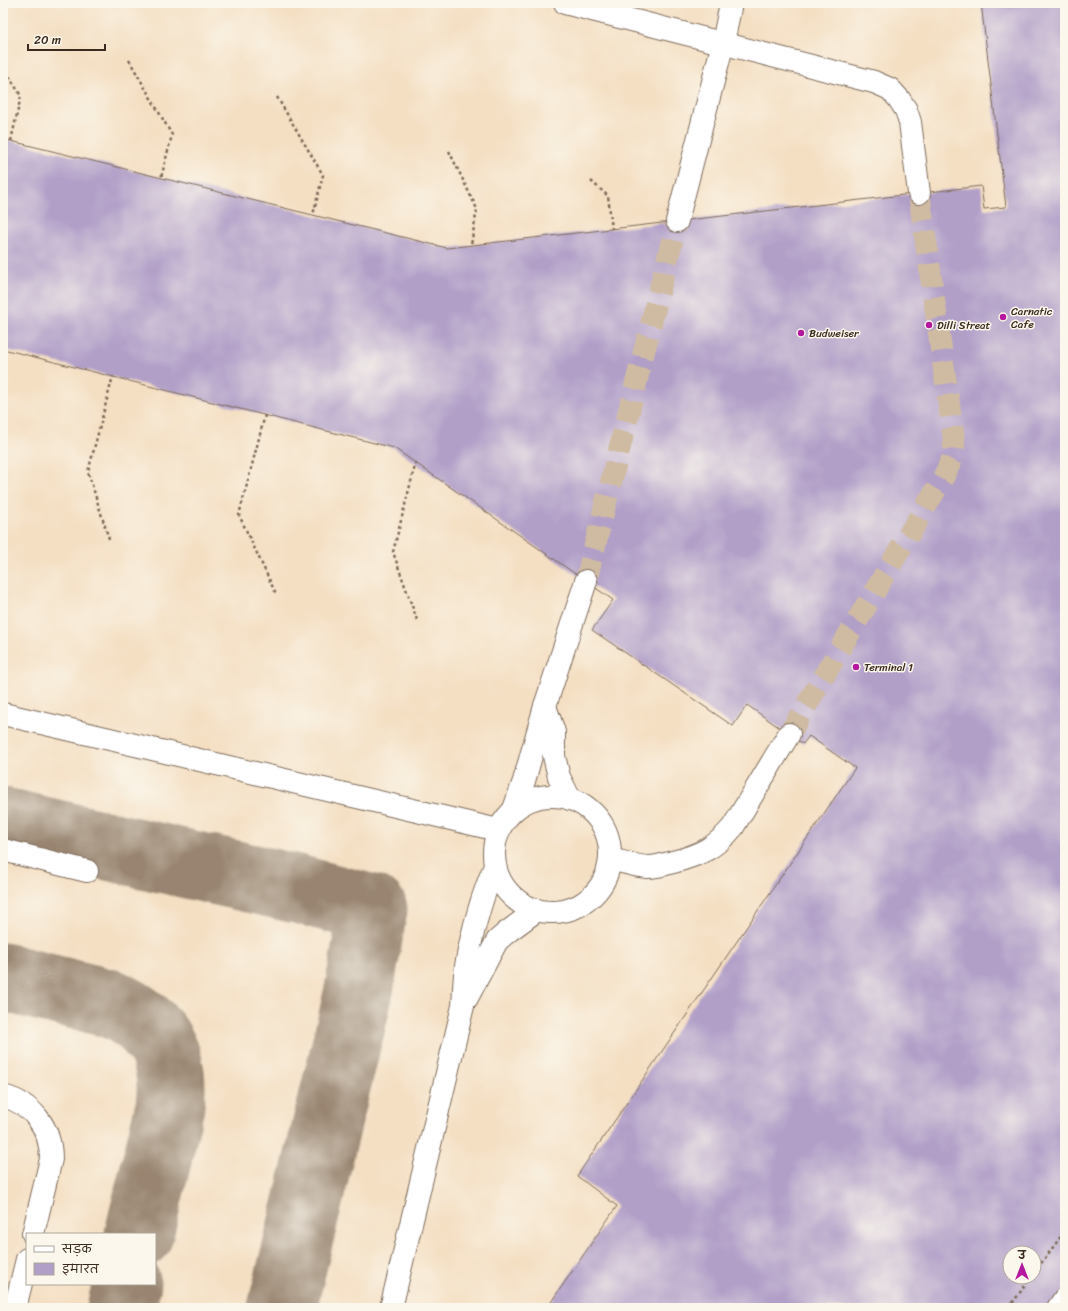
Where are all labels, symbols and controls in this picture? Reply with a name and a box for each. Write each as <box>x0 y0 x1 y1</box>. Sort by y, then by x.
scale bar <box>28 26 105 52</box>
text: 20 m <box>34 29 61 51</box>
place label: Carnatic Cafe <box>1011 302 1053 334</box>
marker: Carnatic Cafe <box>998 312 1008 322</box>
place label: Dilli Streat <box>937 316 990 335</box>
marker: Dilli Streat <box>924 320 934 330</box>
place label: Budweiser <box>809 324 860 343</box>
marker: Budweiser <box>796 328 806 338</box>
place label: Terminal 1 <box>864 658 913 677</box>
marker: Terminal 1 <box>851 662 861 672</box>
legend <box>26 1233 156 1285</box>
text: सड़क <box>61 1238 93 1260</box>
north arrow <box>1002 1245 1042 1285</box>
text: उ <box>1017 1246 1027 1265</box>
text: इमारत <box>62 1258 100 1280</box>

